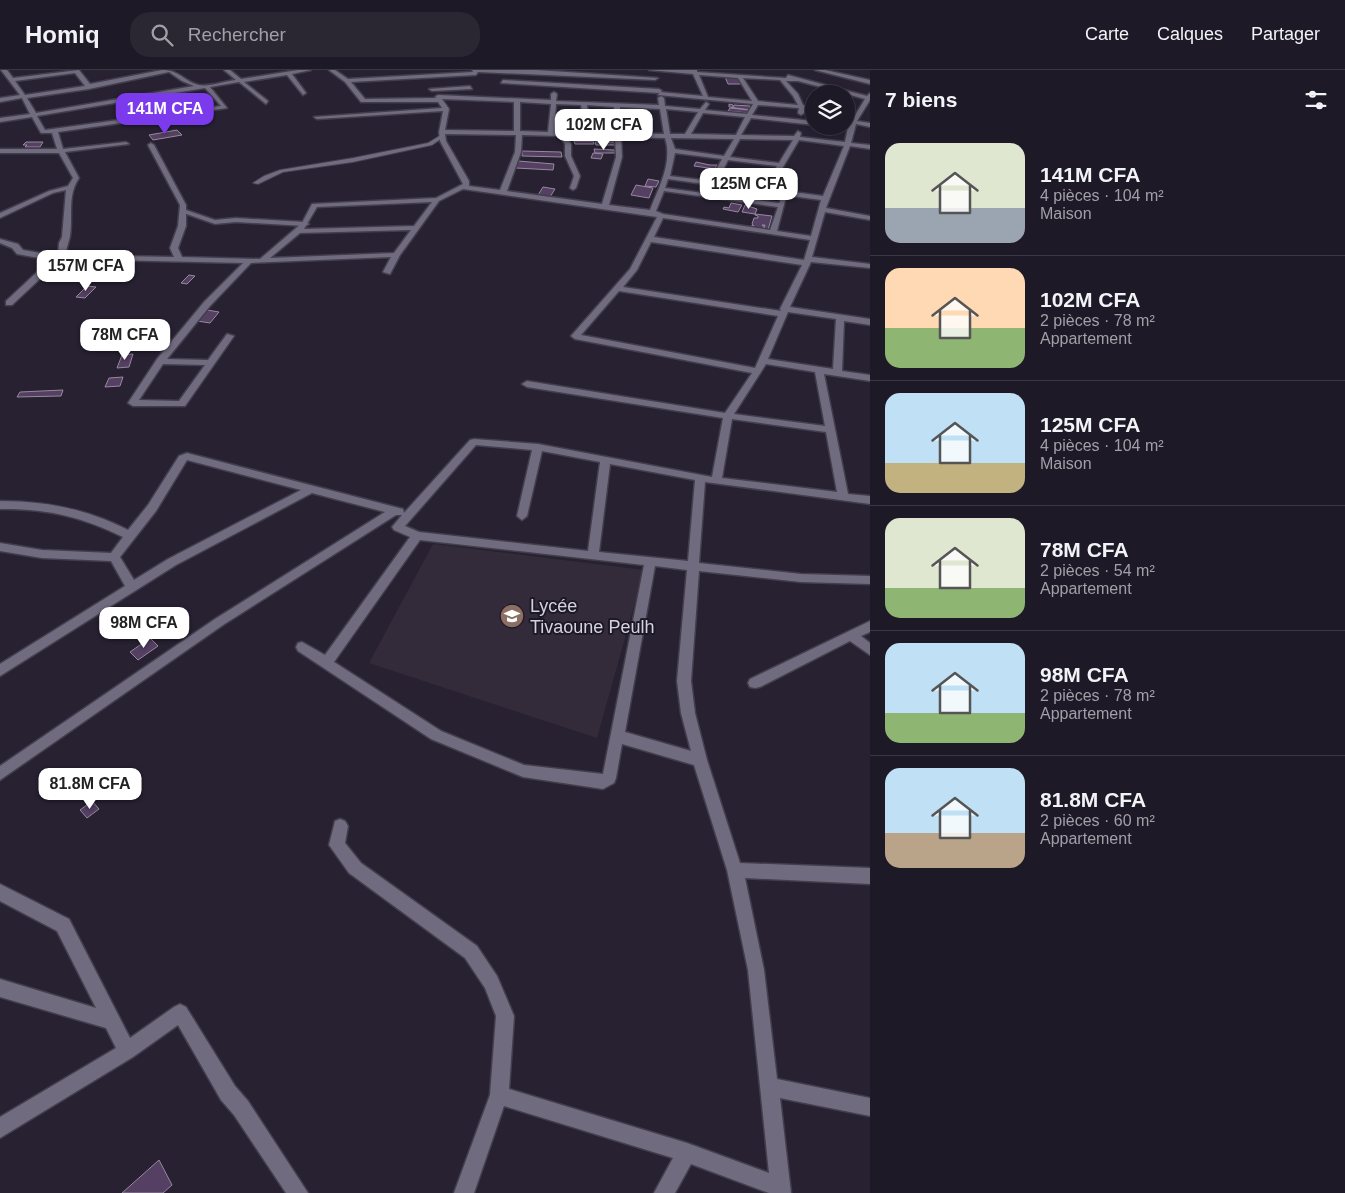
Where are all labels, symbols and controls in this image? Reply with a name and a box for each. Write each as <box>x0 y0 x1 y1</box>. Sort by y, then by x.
search box <box>130 12 480 57</box>
text: Homiq <box>25 21 100 48</box>
icon: search <box>148 21 176 49</box>
text: Rechercher <box>188 24 286 45</box>
text: Carte <box>1085 24 1129 44</box>
text: Calques <box>1157 24 1223 44</box>
text: Partager <box>1251 24 1320 44</box>
map controls <box>805 85 855 135</box>
button: layers <box>805 85 855 135</box>
icon: filters <box>1302 86 1330 114</box>
text: 7 biens <box>885 88 957 111</box>
pin: 141M CFA <box>113 92 217 135</box>
text: 141M CFA <box>127 100 203 117</box>
pin: 102M CFA <box>552 108 656 151</box>
text: 102M CFA <box>566 116 642 133</box>
icon: home <box>925 163 985 223</box>
text: 141M CFA <box>1040 163 1140 186</box>
pin: 125M CFA <box>697 168 801 210</box>
text: 125M CFA <box>711 175 787 192</box>
text: 4 pièces · 104 m² <box>1040 187 1164 204</box>
text: Maison <box>1040 205 1092 222</box>
pin: 157M CFA <box>34 250 138 292</box>
text: 157M CFA <box>48 257 124 274</box>
icon: home <box>925 288 985 348</box>
text: 102M CFA <box>1040 288 1140 311</box>
text: 2 pièces · 78 m² <box>1040 312 1155 329</box>
pin: 78M CFA <box>79 318 171 361</box>
text: 78M CFA <box>91 326 159 343</box>
text: Appartement <box>1040 330 1132 347</box>
icon: home <box>925 413 985 473</box>
text: 125M CFA <box>1040 413 1140 436</box>
text: 4 pièces · 104 m² <box>1040 437 1164 454</box>
text: Maison <box>1040 455 1092 472</box>
icon: home <box>925 538 985 598</box>
text: 78M CFA <box>1040 538 1129 561</box>
text: 2 pièces · 54 m² <box>1040 562 1155 579</box>
text: Appartement <box>1040 580 1132 597</box>
place label: Lycée Tivaoune Peulh <box>530 596 654 637</box>
school or university icon: Lycée Tivaoune Peulh <box>499 603 525 629</box>
pin: 98M CFA <box>98 606 190 649</box>
text: 98M CFA <box>110 614 178 631</box>
icon: home <box>925 663 985 723</box>
text: 98M CFA <box>1040 663 1129 686</box>
text: 2 pièces · 78 m² <box>1040 687 1155 704</box>
text: Appartement <box>1040 705 1132 722</box>
pin: 81.8M CFA <box>33 768 147 810</box>
text: 81.8M CFA <box>50 775 130 792</box>
icon: home <box>925 788 985 848</box>
text: 81.8M CFA <box>1040 788 1146 811</box>
text: 2 pièces · 60 m² <box>1040 812 1155 829</box>
text: Appartement <box>1040 830 1132 847</box>

